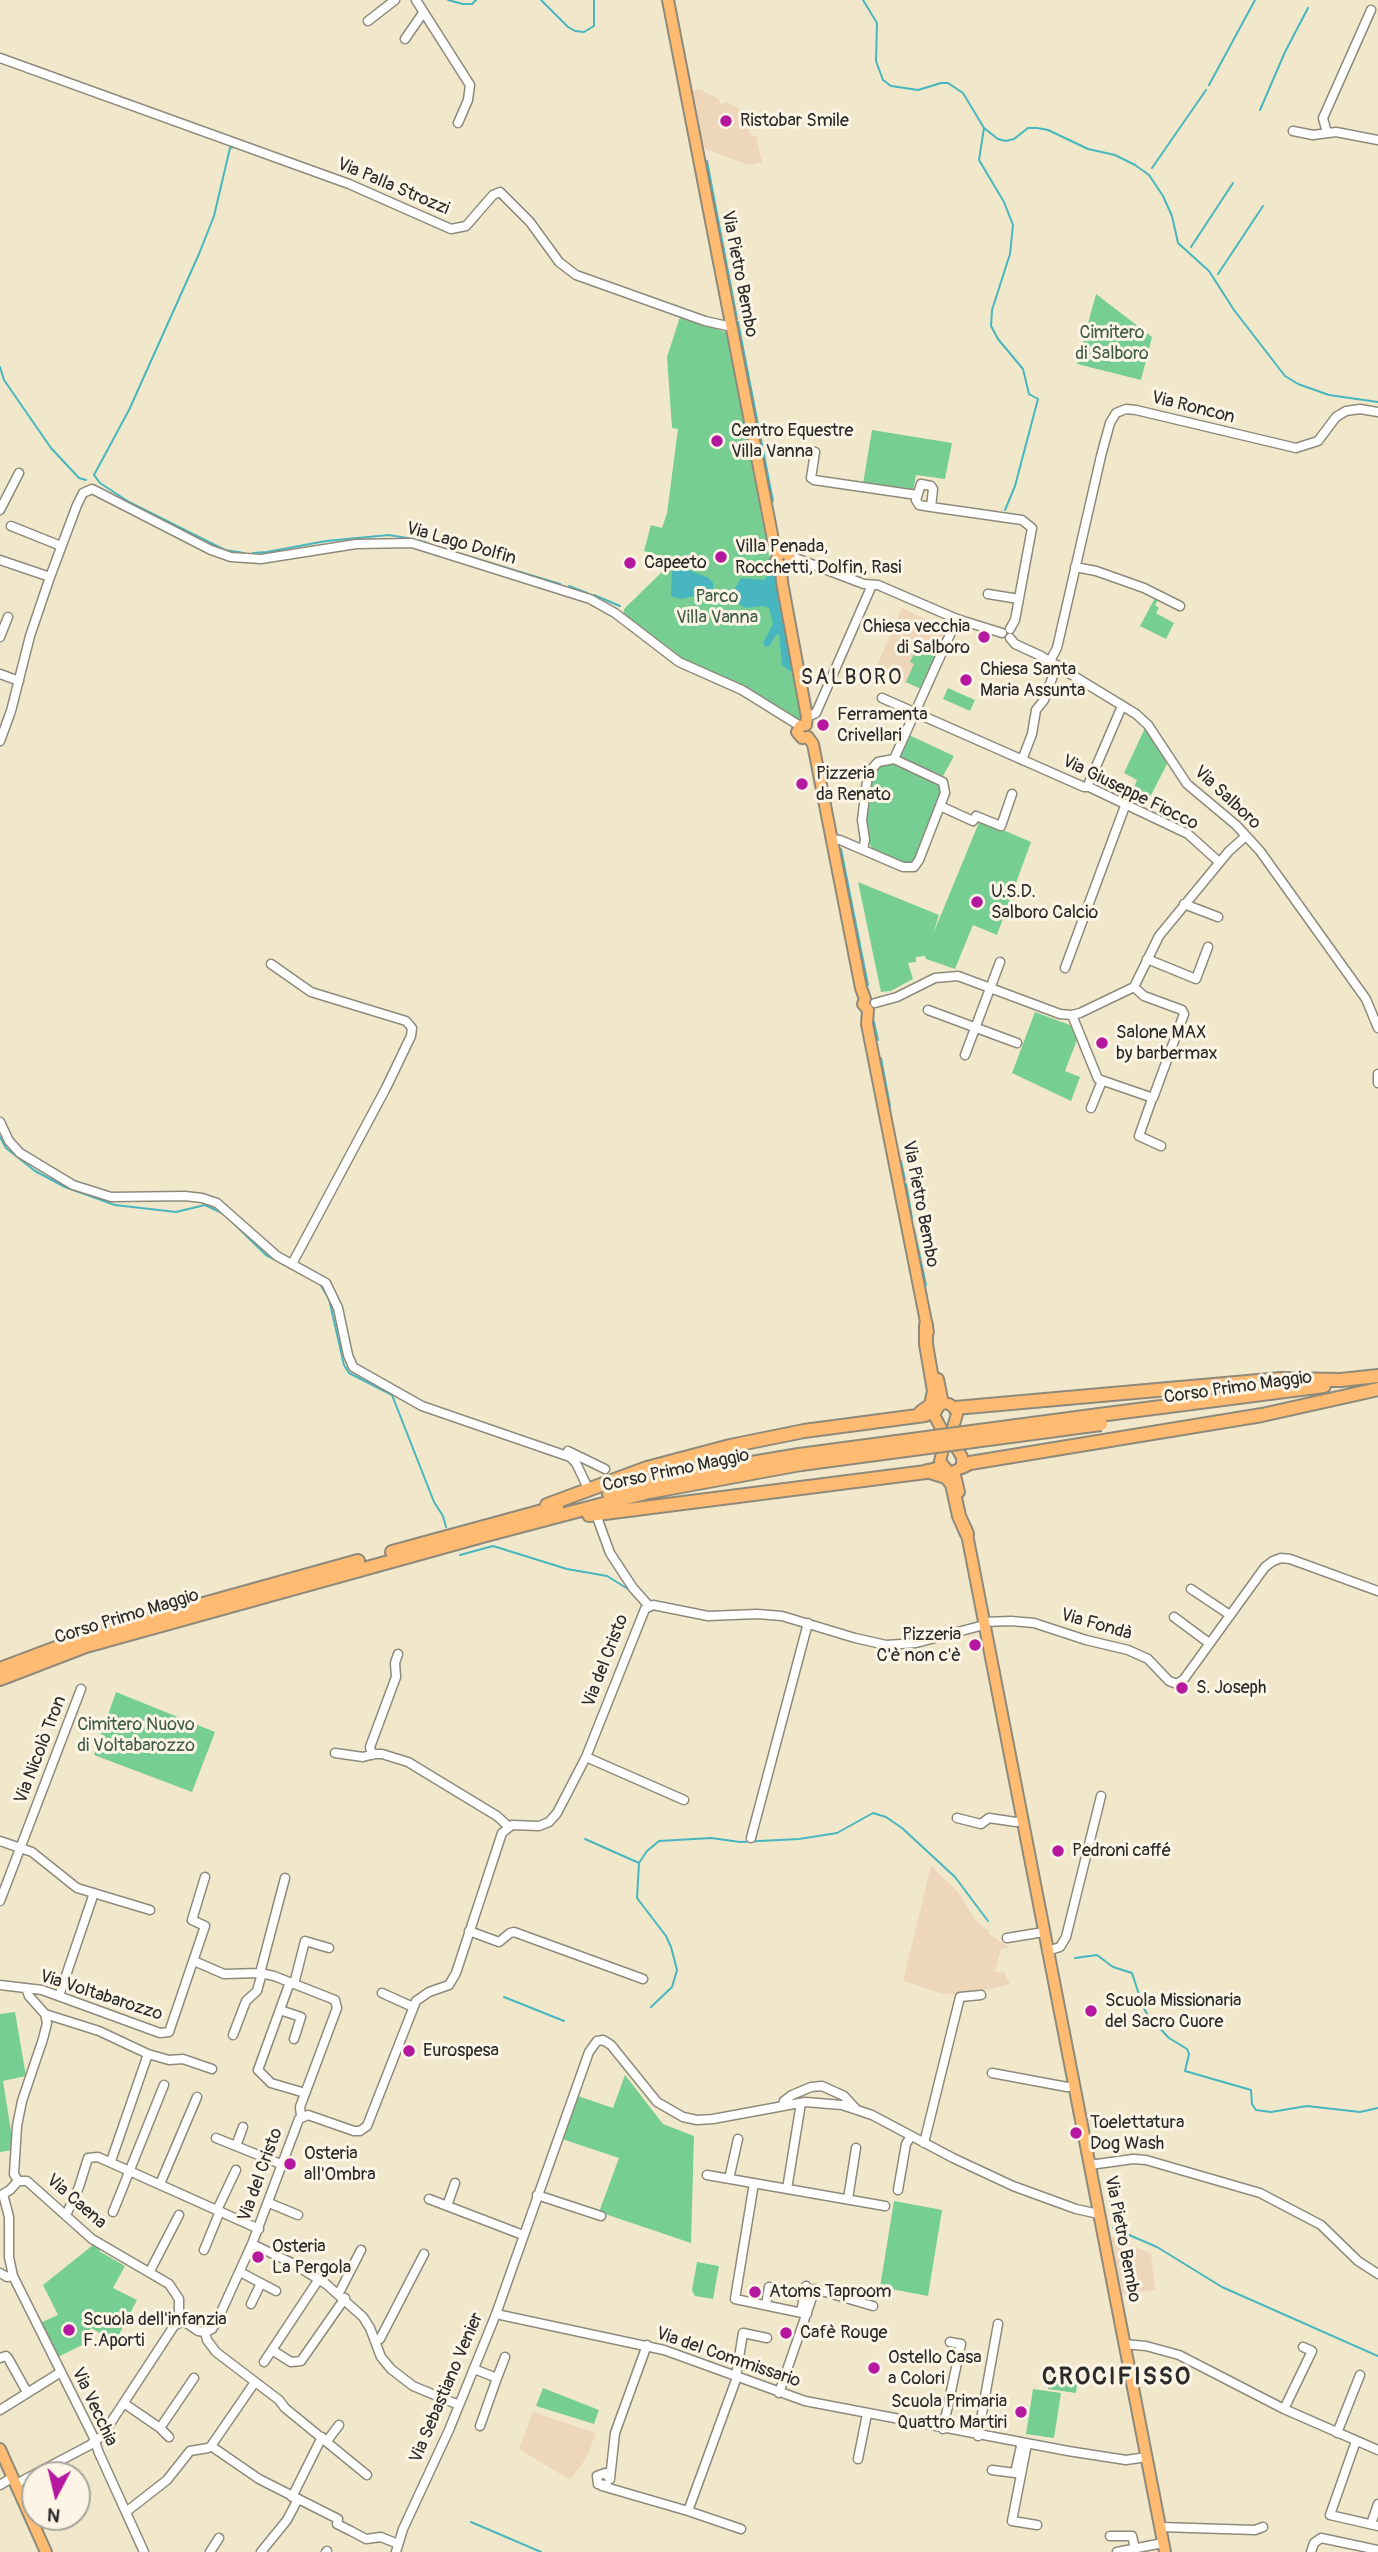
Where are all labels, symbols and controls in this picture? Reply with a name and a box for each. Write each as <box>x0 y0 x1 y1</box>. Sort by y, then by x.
place label: Ristobar Smile <box>740 110 849 132</box>
marker: Ristobar Smile <box>718 113 734 129</box>
street label: Via Palla Strozzi <box>333 154 453 220</box>
street label: Via Pietro Bembo <box>716 209 762 339</box>
park label: Cimitero di Salboro <box>1075 322 1149 364</box>
street label: Via Roncon <box>1149 387 1237 429</box>
place label: Centro Equestre Villa Vanna <box>731 420 853 462</box>
marker: Centro Equestre Villa Vanna <box>709 433 725 449</box>
street label: Via Lago Dolfin <box>404 518 518 570</box>
place label: Villa Penada, Rocchetti, Dolfin, Rasi <box>735 536 901 578</box>
marker: Villa Penada, Rocchetti, Dolfin, Rasi <box>713 549 729 565</box>
place label: Capeeto <box>644 552 707 574</box>
marker: Capeeto <box>622 555 638 571</box>
park label: Parco Villa Vanna <box>676 586 758 628</box>
place label: Chiesa vecchia di Salboro <box>862 616 970 658</box>
marker: Chiesa vecchia di Salboro <box>976 629 992 645</box>
place label: Chiesa Santa Maria Assunta <box>980 659 1085 702</box>
district label: SALBORO <box>802 666 902 692</box>
marker: Chiesa Santa Maria Assunta <box>958 672 974 688</box>
place label: Ferramenta Crivellari <box>837 704 928 746</box>
marker: Ferramenta Crivellari <box>815 717 831 733</box>
street label: Via Giuseppe Fiocco <box>1058 751 1202 835</box>
street label: Via Salboro <box>1189 762 1265 834</box>
place label: Pizzeria da Renato <box>816 763 891 806</box>
marker: Pizzeria da Renato <box>794 776 810 792</box>
place label: U.S.D. Salboro Calcio <box>991 881 1098 924</box>
marker: U.S.D. Salboro Calcio <box>969 894 985 910</box>
place label: Salone MAX by barbermax <box>1116 1022 1218 1064</box>
marker: Salone MAX by barbermax <box>1094 1035 1110 1051</box>
street label: Via Pietro Bembo <box>897 1139 943 1269</box>
street label: Corso Primo Maggio <box>1162 1367 1314 1409</box>
street label: Corso Primo Maggio <box>601 1445 751 1497</box>
street label: Corso Primo Maggio <box>52 1585 202 1649</box>
street label: Via Fondà <box>1058 1605 1134 1645</box>
street label: Via del Cristo <box>578 1611 634 1711</box>
place label: Pizzeria C'è non c'è <box>876 1624 961 1666</box>
marker: Pizzeria C'è non c'è <box>967 1637 983 1653</box>
place label: S. Joseph <box>1196 1677 1266 1699</box>
marker: S. Joseph <box>1174 1680 1190 1696</box>
street label: Via Nicolò Tron <box>11 1693 71 1807</box>
park label: Cimitero Nuovo di Voltabarozzo <box>77 1714 195 1756</box>
place label: Pedroni caffé <box>1072 1840 1171 1862</box>
marker: Pedroni caffé <box>1050 1843 1066 1859</box>
street label: Via Voltabarozzo <box>37 1966 165 2026</box>
place label: Scuola Missionaria del Sacro Cuore <box>1105 1990 1241 2032</box>
marker: Scuola Missionaria del Sacro Cuore <box>1083 2003 1099 2019</box>
place label: Eurospesa <box>423 2040 499 2062</box>
marker: Eurospesa <box>401 2043 417 2059</box>
place label: Toelettatura Dog Wash <box>1090 2112 1184 2154</box>
street label: Via del Cristo <box>234 2125 288 2225</box>
marker: Toelettatura Dog Wash <box>1068 2125 1084 2141</box>
place label: Osteria all'Ombra <box>304 2143 376 2186</box>
marker: Osteria all'Ombra <box>282 2156 298 2172</box>
street label: Via Caena <box>41 2170 111 2234</box>
street label: Via Pietro Bembo <box>1099 2174 1145 2304</box>
place label: Osteria La Pergola <box>272 2236 351 2278</box>
marker: Osteria La Pergola <box>250 2249 266 2265</box>
place label: Atoms Taproom <box>769 2281 891 2303</box>
marker: Atoms Taproom <box>747 2284 763 2300</box>
place label: Scuola dell'infanzia F.Aporti <box>83 2309 227 2352</box>
street label: Via Sebastiano Venier <box>406 2310 488 2466</box>
marker: Scuola dell'infanzia F.Aporti <box>61 2322 77 2338</box>
place label: Cafè Rouge <box>800 2322 887 2344</box>
street label: Via del Commissario <box>653 2323 803 2393</box>
marker: Cafè Rouge <box>778 2325 794 2341</box>
place label: Ostello Casa a Colori <box>888 2347 982 2390</box>
marker: Ostello Casa a Colori <box>866 2360 882 2376</box>
street label: Via Vecchia <box>66 2364 122 2450</box>
district label: CROCIFISSO <box>1043 2364 1191 2392</box>
place label: Scuola Primaria Quattro Martiri <box>891 2391 1007 2434</box>
marker: Scuola Primaria Quattro Martiri <box>1013 2404 1029 2420</box>
north arrow <box>21 2461 91 2531</box>
text: N <box>46 2502 62 2528</box>

